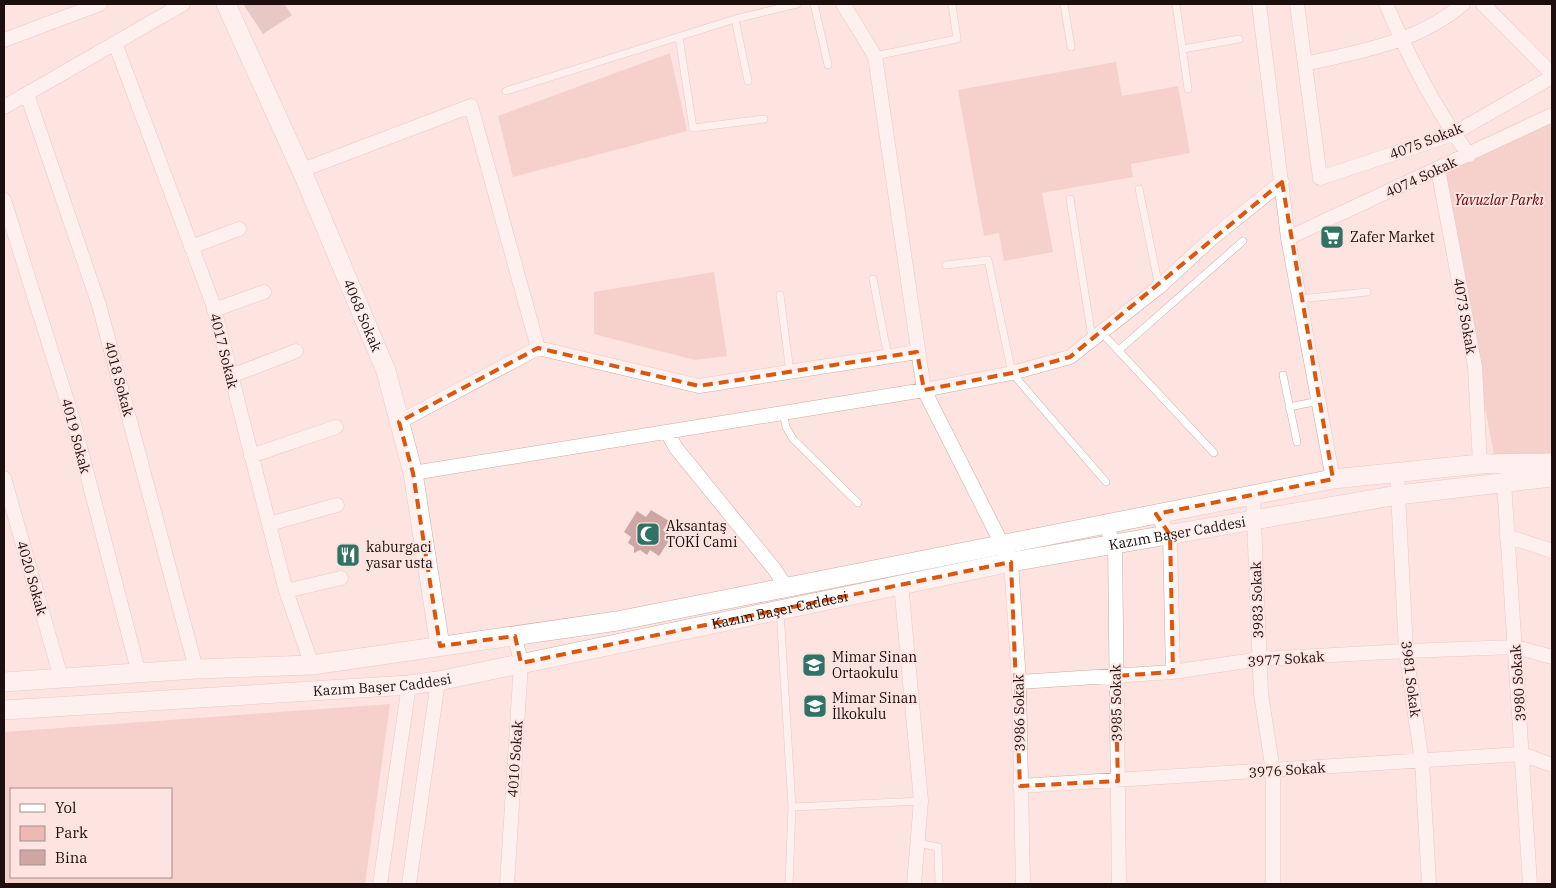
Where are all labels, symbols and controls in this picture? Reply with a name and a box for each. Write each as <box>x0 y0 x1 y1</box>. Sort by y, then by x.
street label: 4075 Sokak <box>1387 119 1466 163</box>
street label: 4074 Sokak <box>1382 152 1460 201</box>
park label: Yavuzlar Parkı <box>1454 191 1545 209</box>
supermarket icon: Zafer Market <box>1319 224 1345 250</box>
place label: Zafer Market <box>1350 228 1435 246</box>
street label: 4068 Sokak <box>339 276 386 355</box>
street label: 4073 Sokak <box>1449 277 1481 356</box>
street label: 4017 Sokak <box>206 311 242 391</box>
street label: 4018 Sokak <box>100 339 138 419</box>
street label: 4019 Sokak <box>57 396 95 476</box>
street label: Kazım Başer Caddesi <box>1107 513 1247 554</box>
place label: Aksantaş TOKİ Cami <box>666 517 737 551</box>
mosque icon: Aksantaş TOKİ Cami <box>635 521 661 547</box>
place label: kaburgaci yasar usta <box>366 538 433 572</box>
street label: 4020 Sokak <box>13 539 51 618</box>
restaurant icon: kaburgaci yasar usta <box>335 542 361 568</box>
street label: 3983 Sokak <box>1247 560 1267 639</box>
street label: Kazım Başer Caddesi <box>710 587 849 633</box>
street label: 3981 Sokak <box>1397 640 1425 719</box>
street label: 3980 Sokak <box>1506 643 1530 722</box>
street label: 3977 Sokak <box>1247 647 1326 671</box>
place label: Mimar Sinan Ortaokulu <box>832 648 917 682</box>
school or university icon: Mimar Sinan Ortaokulu <box>801 652 827 678</box>
street label: 3985 Sokak <box>1106 664 1126 742</box>
street label: Kazım Başer Caddesi <box>312 669 453 700</box>
street label: 3986 Sokak <box>1009 674 1029 752</box>
place label: Mimar Sinan İlkokulu <box>832 689 917 723</box>
school or university icon: Mimar Sinan İlkokulu <box>802 693 828 719</box>
street label: 4010 Sokak <box>503 719 527 798</box>
street label: 3976 Sokak <box>1248 758 1327 782</box>
legend <box>10 788 172 878</box>
text: Yol <box>55 798 76 817</box>
text: Park <box>55 823 88 842</box>
text: Bina <box>55 848 88 867</box>

